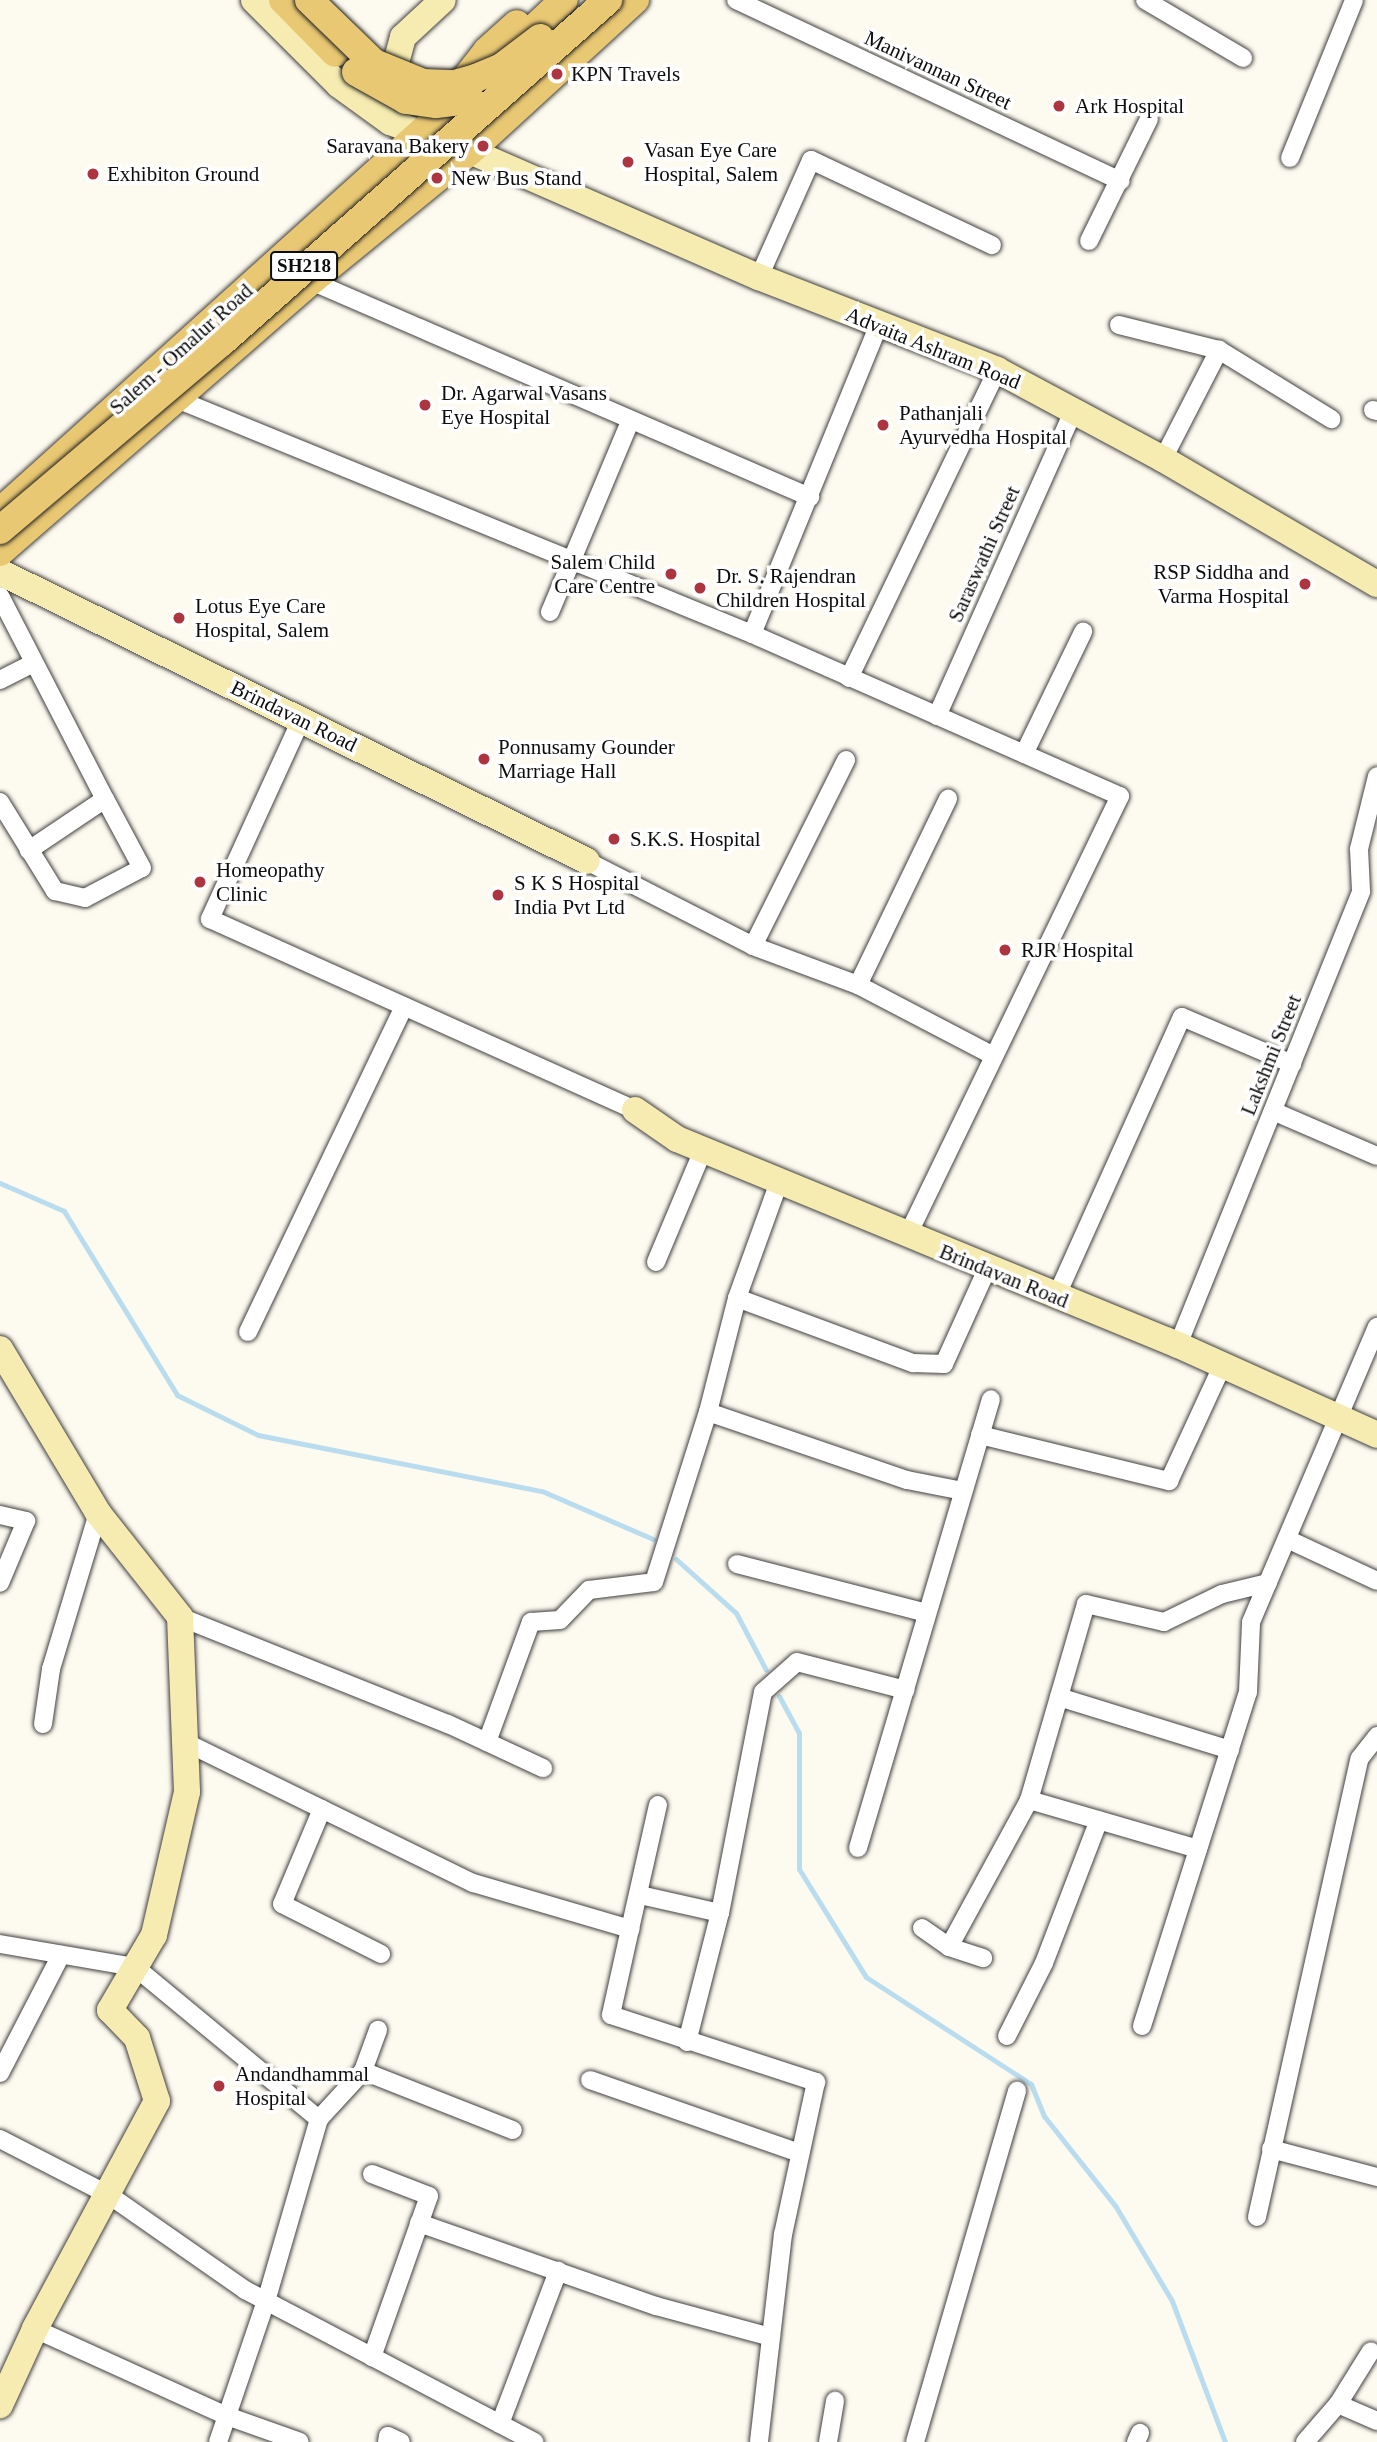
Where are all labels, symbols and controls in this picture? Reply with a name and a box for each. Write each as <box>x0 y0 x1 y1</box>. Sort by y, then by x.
street label: Manivannan Street <box>861 25 1015 115</box>
place label: KPN Travels <box>571 61 680 87</box>
marker: KPN Travels <box>549 66 565 82</box>
place label: Ark Hospital <box>1075 93 1184 119</box>
marker: Ark Hospital <box>1049 96 1069 116</box>
place label: Saravana Bakery <box>326 133 469 159</box>
place label: Vasan Eye Care Hospital, Salem <box>644 137 778 187</box>
marker: Saravana Bakery <box>475 138 491 154</box>
marker: Vasan Eye Care Hospital, Salem <box>618 152 638 172</box>
place label: Exhibiton Ground <box>107 161 259 187</box>
place label: New Bus Stand <box>451 165 582 191</box>
marker: Exhibiton Ground <box>85 166 101 182</box>
marker: New Bus Stand <box>429 170 445 186</box>
road number: SH218 <box>269 250 339 282</box>
street label: Salem - Omalur Road <box>104 278 258 420</box>
street label: Advaita Ashram Road <box>841 301 1025 395</box>
place label: Dr. Agarwal Vasans Eye Hospital <box>441 380 608 430</box>
marker: Dr. Agarwal Vasans Eye Hospital <box>415 395 435 415</box>
place label: Pathanjali Ayurvedha Hospital <box>899 400 1067 450</box>
marker: Pathanjali Ayurvedha Hospital <box>873 415 893 435</box>
street label: Saraswathi Street <box>943 482 1025 626</box>
place label: Salem Child Care Centre <box>551 549 655 599</box>
place label: RSP Siddha and Varma Hospital <box>1152 559 1289 609</box>
place label: Dr. S. Rajendran Children Hospital <box>716 563 866 613</box>
marker: Salem Child Care Centre <box>661 564 681 584</box>
marker: RSP Siddha and Varma Hospital <box>1295 574 1315 594</box>
marker: Dr. S. Rajendran Children Hospital <box>690 578 710 598</box>
place label: Lotus Eye Care Hospital, Salem <box>195 593 329 643</box>
marker: Lotus Eye Care Hospital, Salem <box>169 608 189 628</box>
street label: Brindavan Road <box>227 675 361 757</box>
place label: Ponnusamy Gounder Marriage Hall <box>498 734 675 784</box>
marker: Ponnusamy Gounder Marriage Hall <box>476 751 492 767</box>
place label: S.K.S. Hospital <box>630 826 761 852</box>
marker: S.K.S. Hospital <box>604 829 624 849</box>
place label: Homeopathy Clinic <box>216 857 324 907</box>
place label: S K S Hospital India Pvt Ltd <box>514 870 639 920</box>
marker: Homeopathy Clinic <box>190 872 210 892</box>
marker: S K S Hospital India Pvt Ltd <box>488 885 508 905</box>
place label: RJR Hospital <box>1021 937 1134 963</box>
marker: RJR Hospital <box>995 940 1015 960</box>
street label: Lakshmi Street <box>1235 991 1307 1119</box>
street label: Brindavan Road <box>936 1239 1072 1313</box>
place label: Andandhammal Hospital <box>235 2061 369 2111</box>
marker: Andandhammal Hospital <box>209 2076 229 2096</box>

